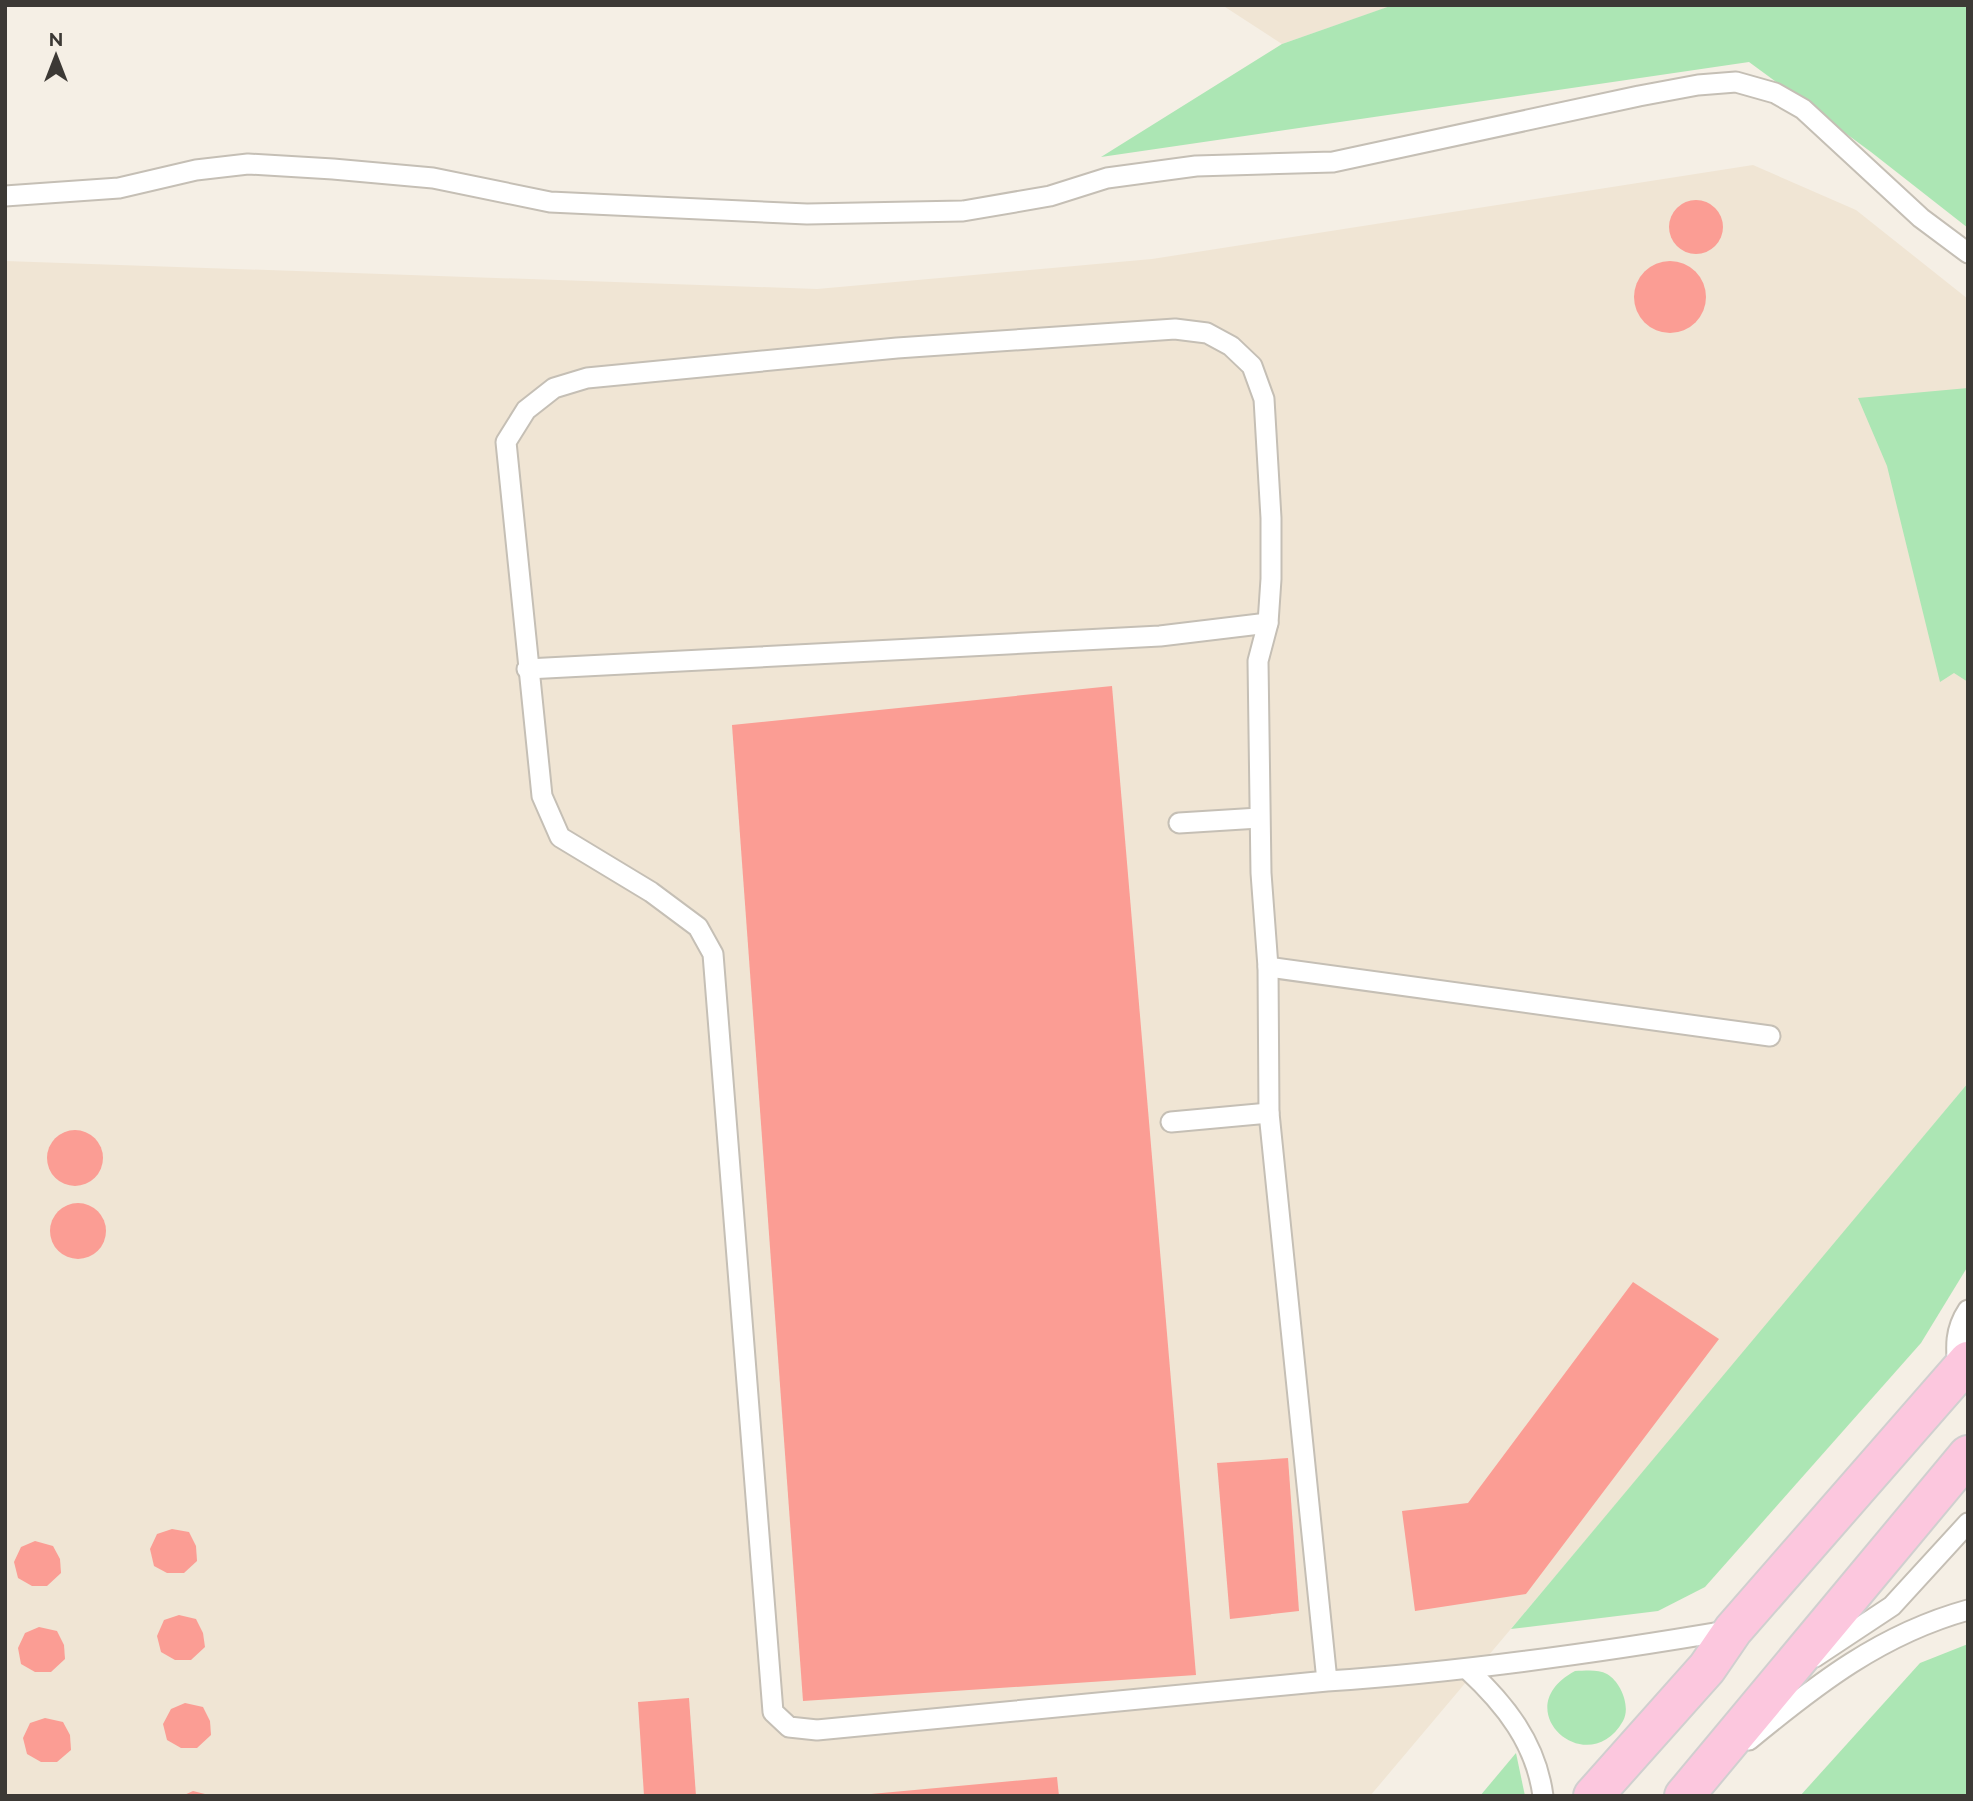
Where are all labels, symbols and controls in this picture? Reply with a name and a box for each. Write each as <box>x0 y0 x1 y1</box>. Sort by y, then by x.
north arrow <box>21 21 91 91</box>
text: N <box>49 28 63 50</box>

